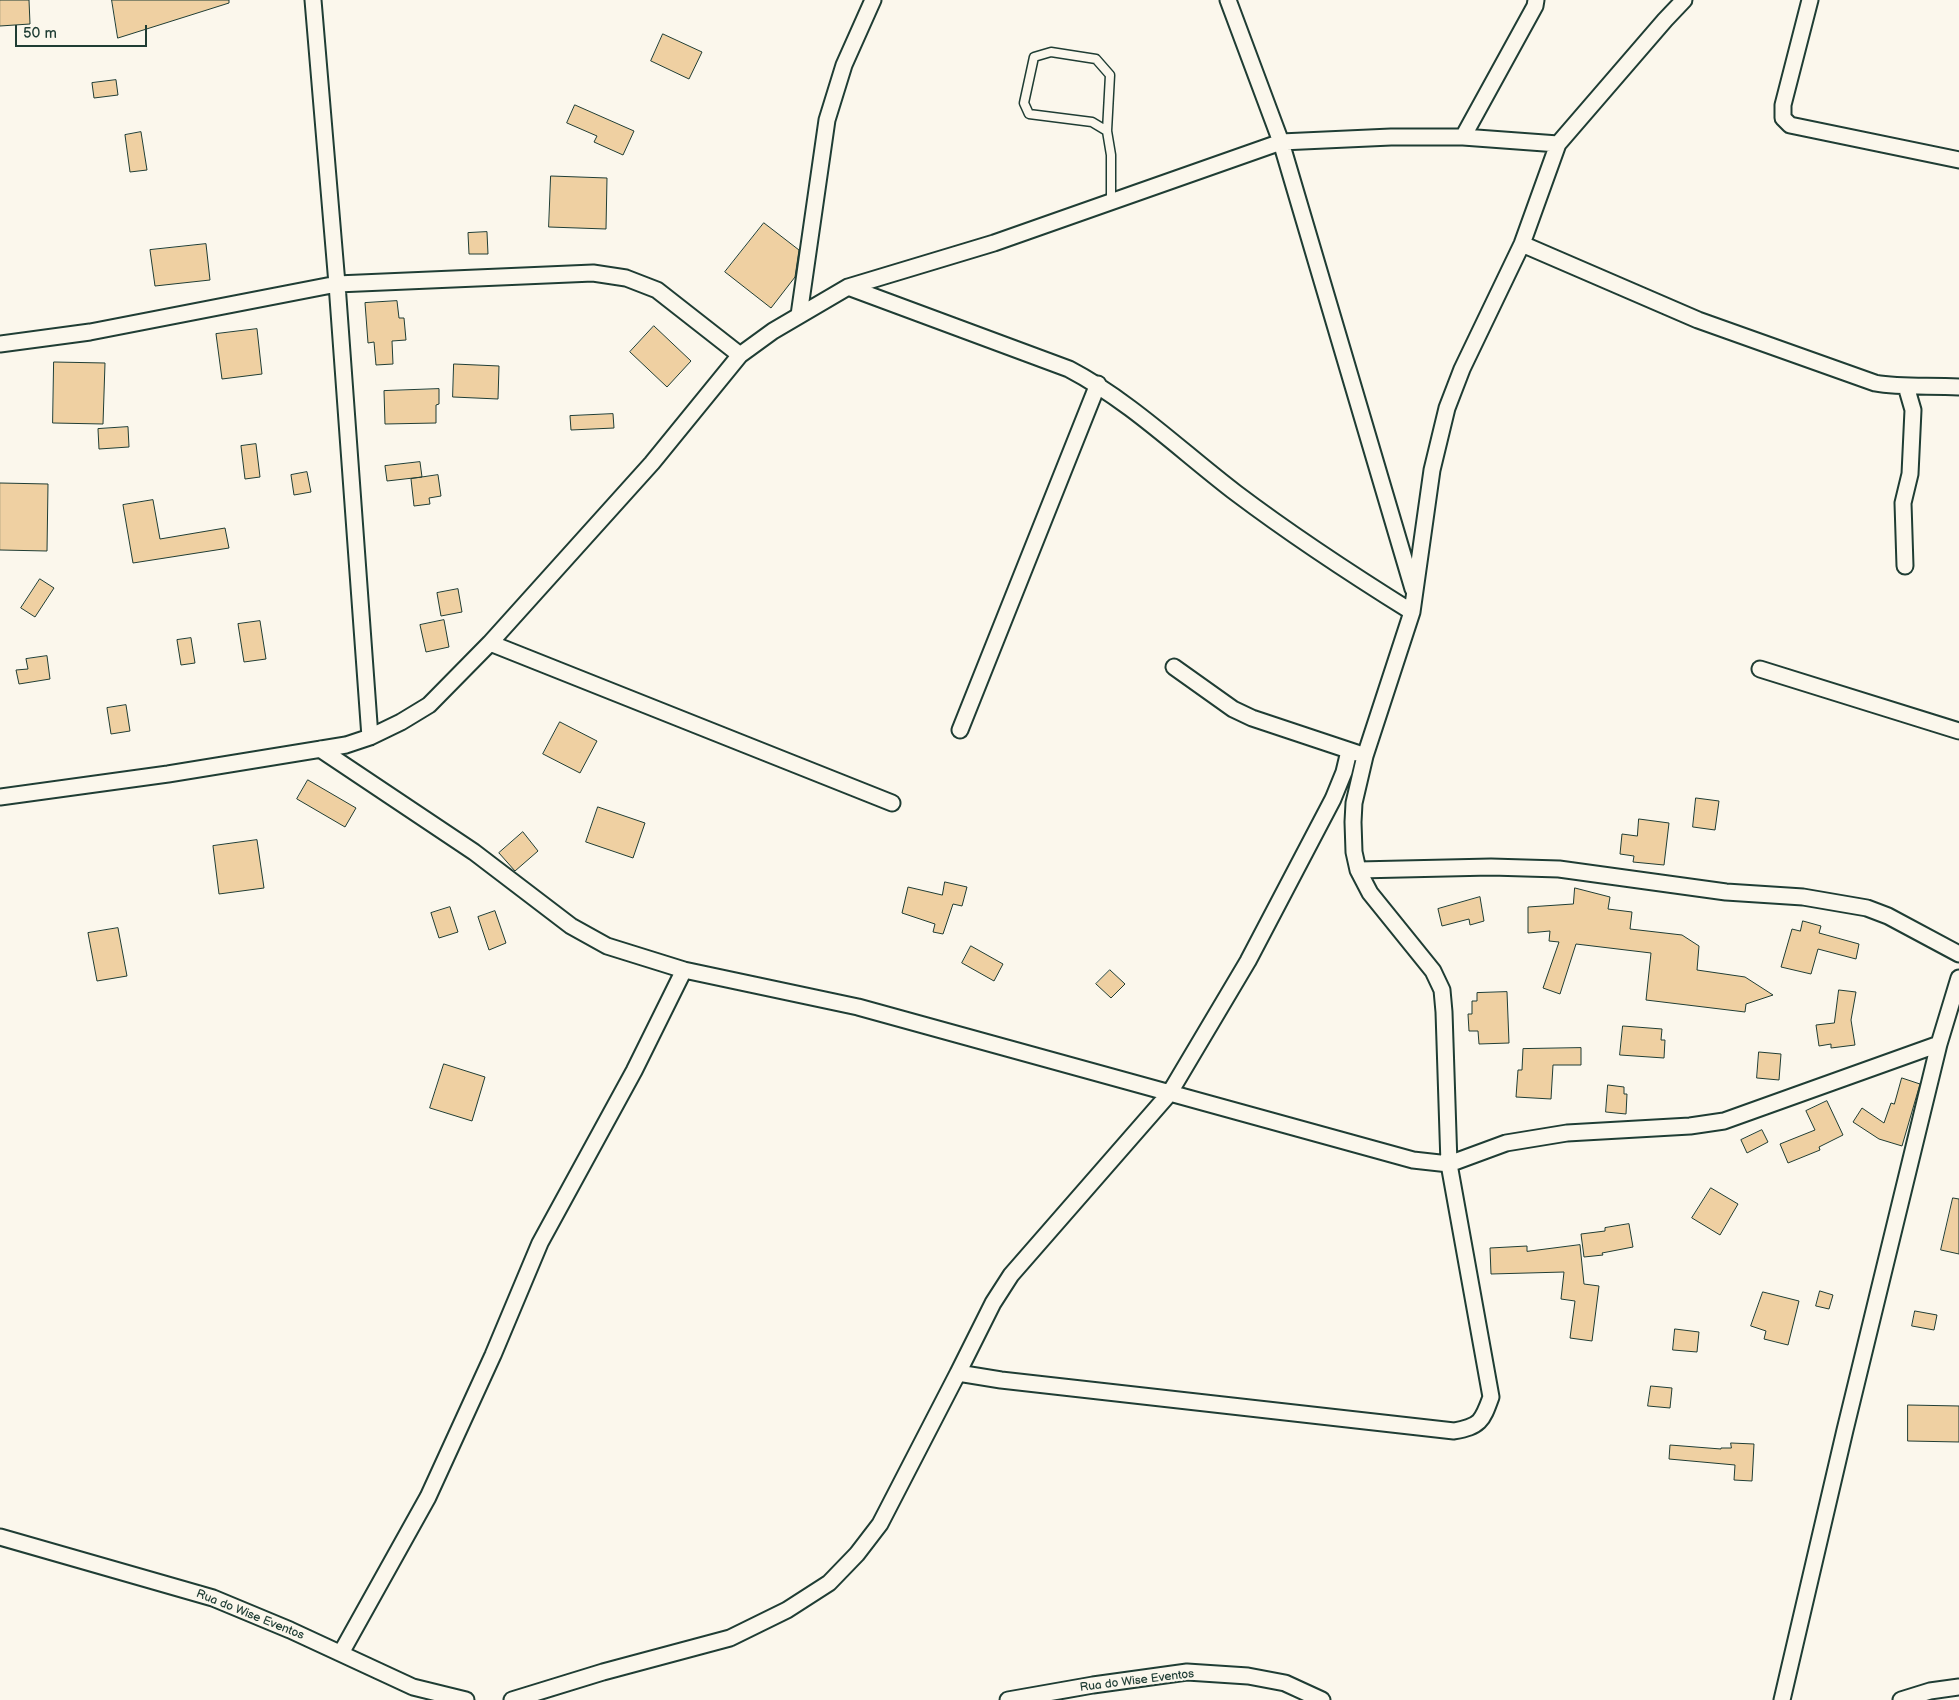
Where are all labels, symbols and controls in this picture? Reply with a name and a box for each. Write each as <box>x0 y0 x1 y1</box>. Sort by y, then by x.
scale bar <box>18 15 150 47</box>
text: 50 m <box>23 24 57 43</box>
street label: Rua do Wise Eventos <box>194 1587 306 1643</box>
street label: Rua do Wise Eventos <box>1079 1667 1195 1695</box>

